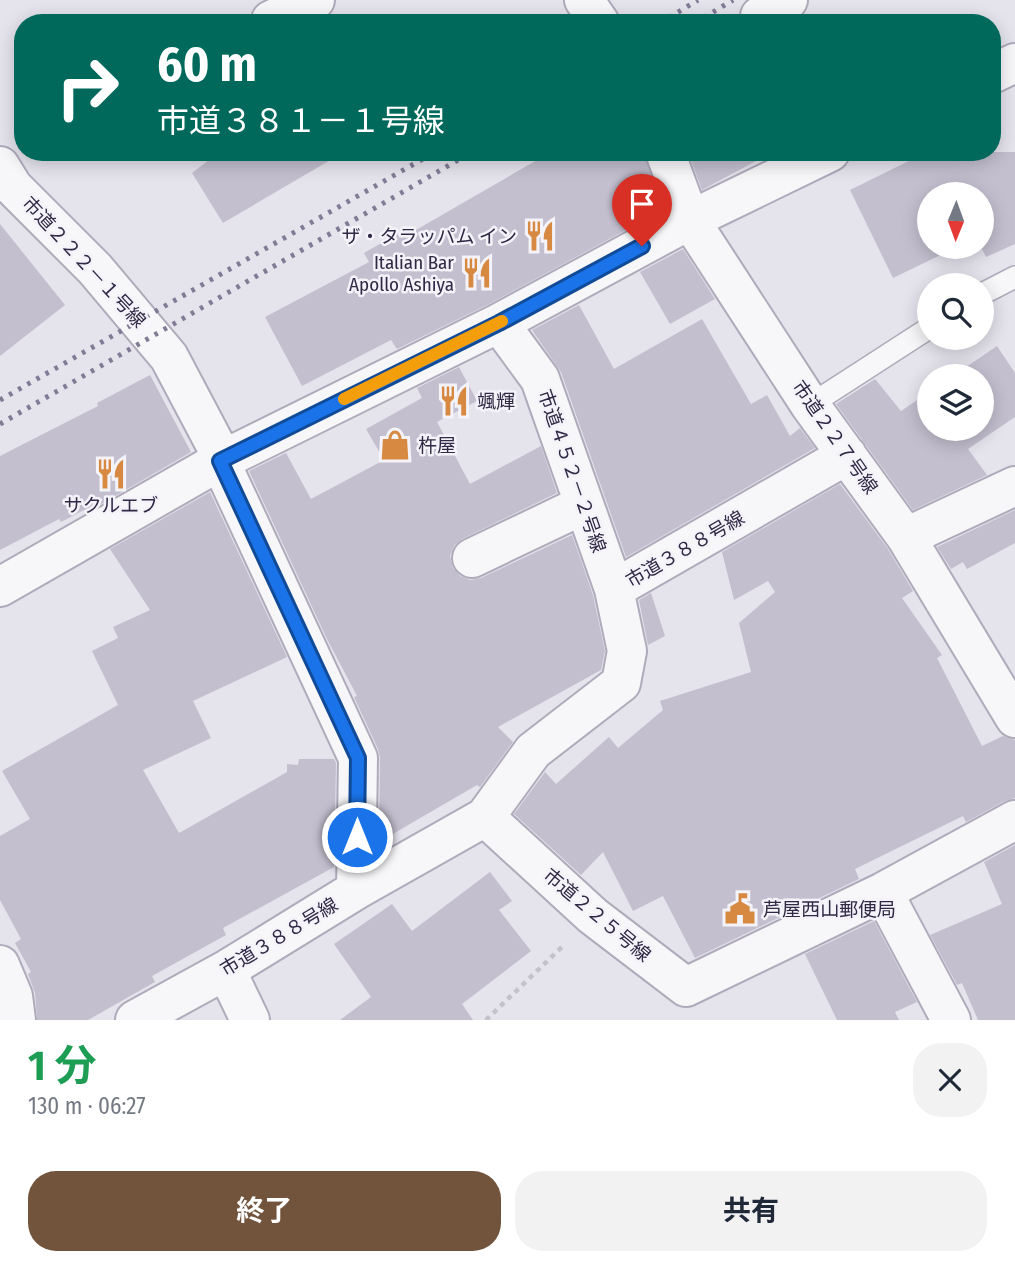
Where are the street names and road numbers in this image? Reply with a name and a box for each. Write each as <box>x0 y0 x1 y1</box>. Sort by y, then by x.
street label: 市道２２２－１号線 <box>17 192 151 332</box>
street label: 市道２２７号線 <box>787 376 883 498</box>
street label: 市道４５２－２号線 <box>533 386 611 556</box>
street label: 市道３８８号線 <box>622 506 748 592</box>
street label: 市道２２５号線 <box>539 863 655 967</box>
street label: 市道３８８号線 <box>216 893 342 981</box>

